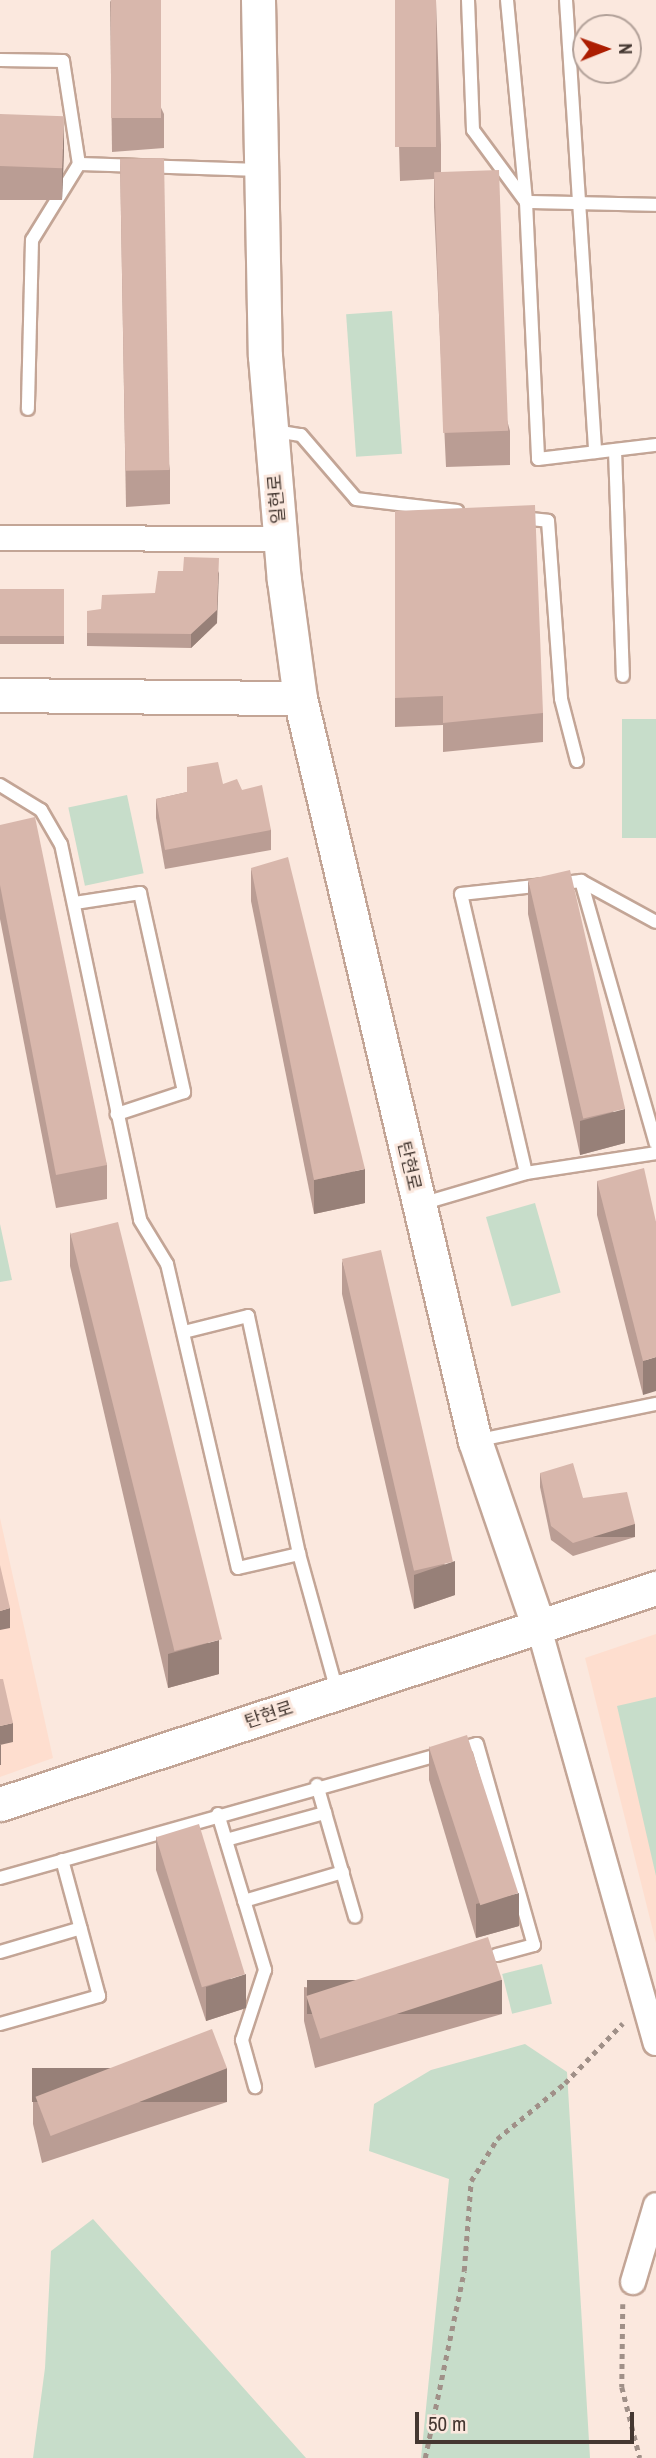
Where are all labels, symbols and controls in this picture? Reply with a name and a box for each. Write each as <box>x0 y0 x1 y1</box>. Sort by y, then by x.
north arrow <box>572 14 642 84</box>
text: N <box>613 43 639 55</box>
street label: 일현로 <box>264 473 290 525</box>
street label: 탄현로 <box>393 1139 425 1193</box>
street label: 탄현로 <box>242 1697 296 1733</box>
scale bar <box>418 2398 637 2442</box>
text: 50 m <box>428 2409 466 2438</box>

